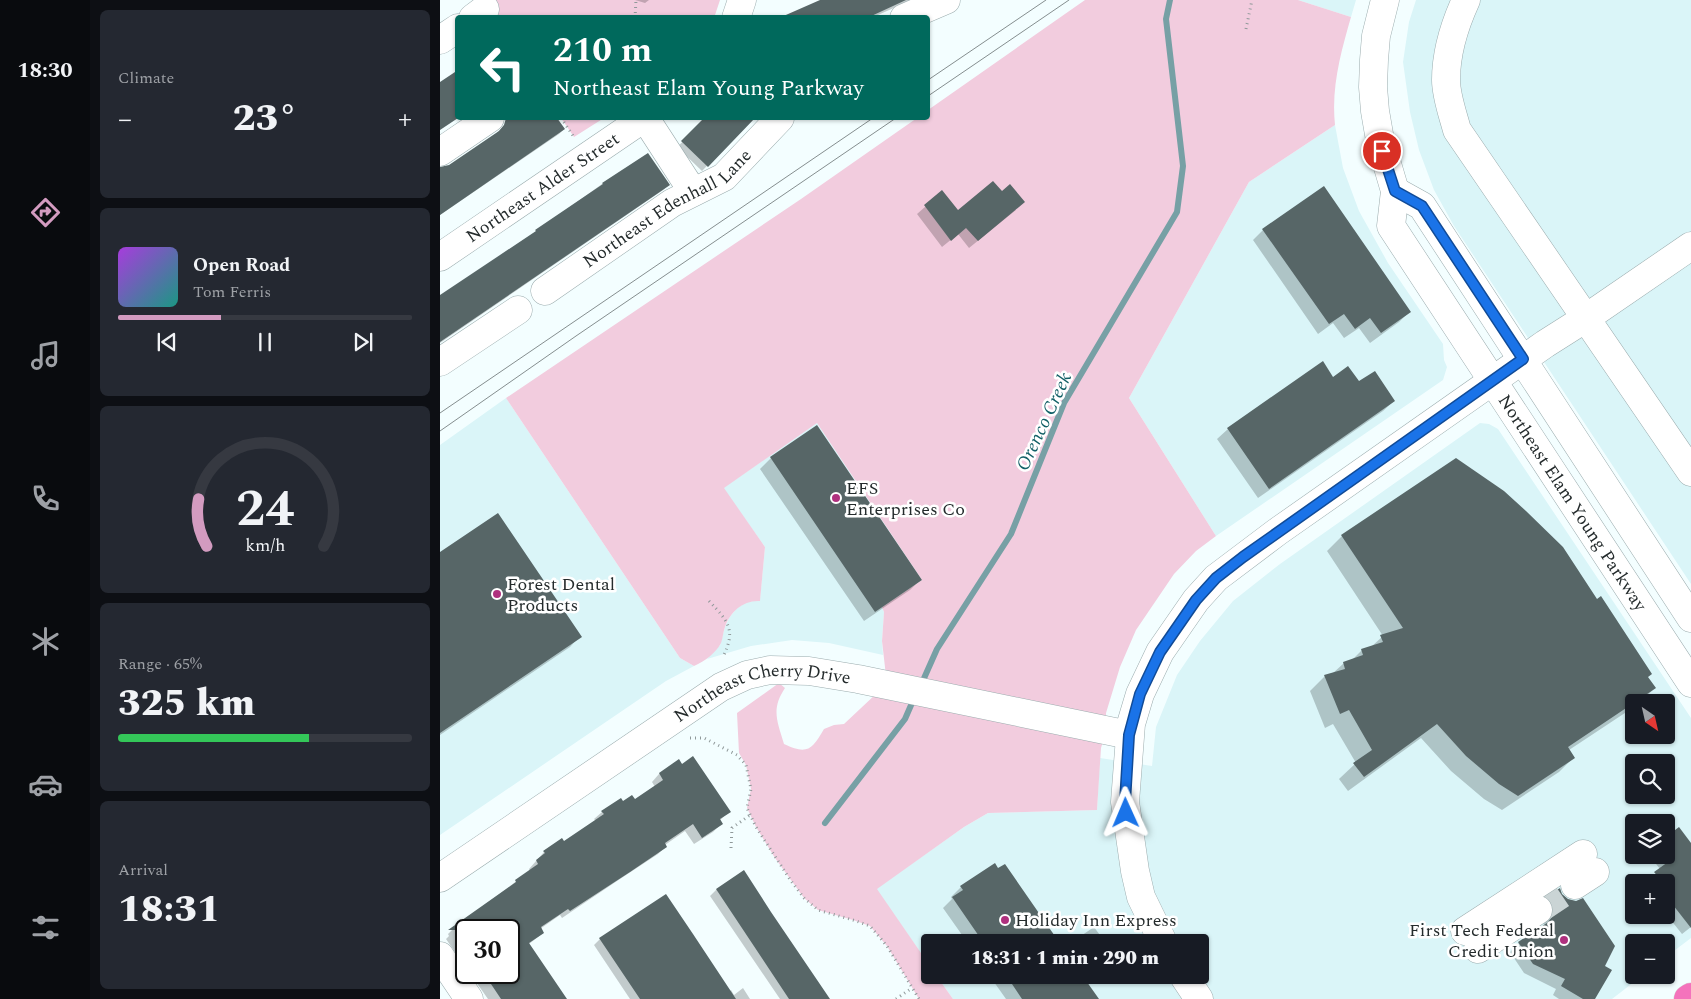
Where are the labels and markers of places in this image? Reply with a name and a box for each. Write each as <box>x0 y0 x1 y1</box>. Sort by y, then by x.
pin <box>1361 130 1403 172</box>
place label: EFS Enterprises Co <box>846 475 965 523</box>
marker: EFS Enterprises Co <box>830 492 842 504</box>
place label: Forest Dental Products <box>507 571 615 619</box>
marker: Forest Dental Products <box>491 588 503 600</box>
place label: Holiday Inn Express <box>1015 907 1177 934</box>
marker: Holiday Inn Express <box>999 914 1011 926</box>
place label: First Tech Federal Credit Union <box>1409 917 1554 965</box>
marker: First Tech Federal Credit Union <box>1558 934 1570 946</box>

